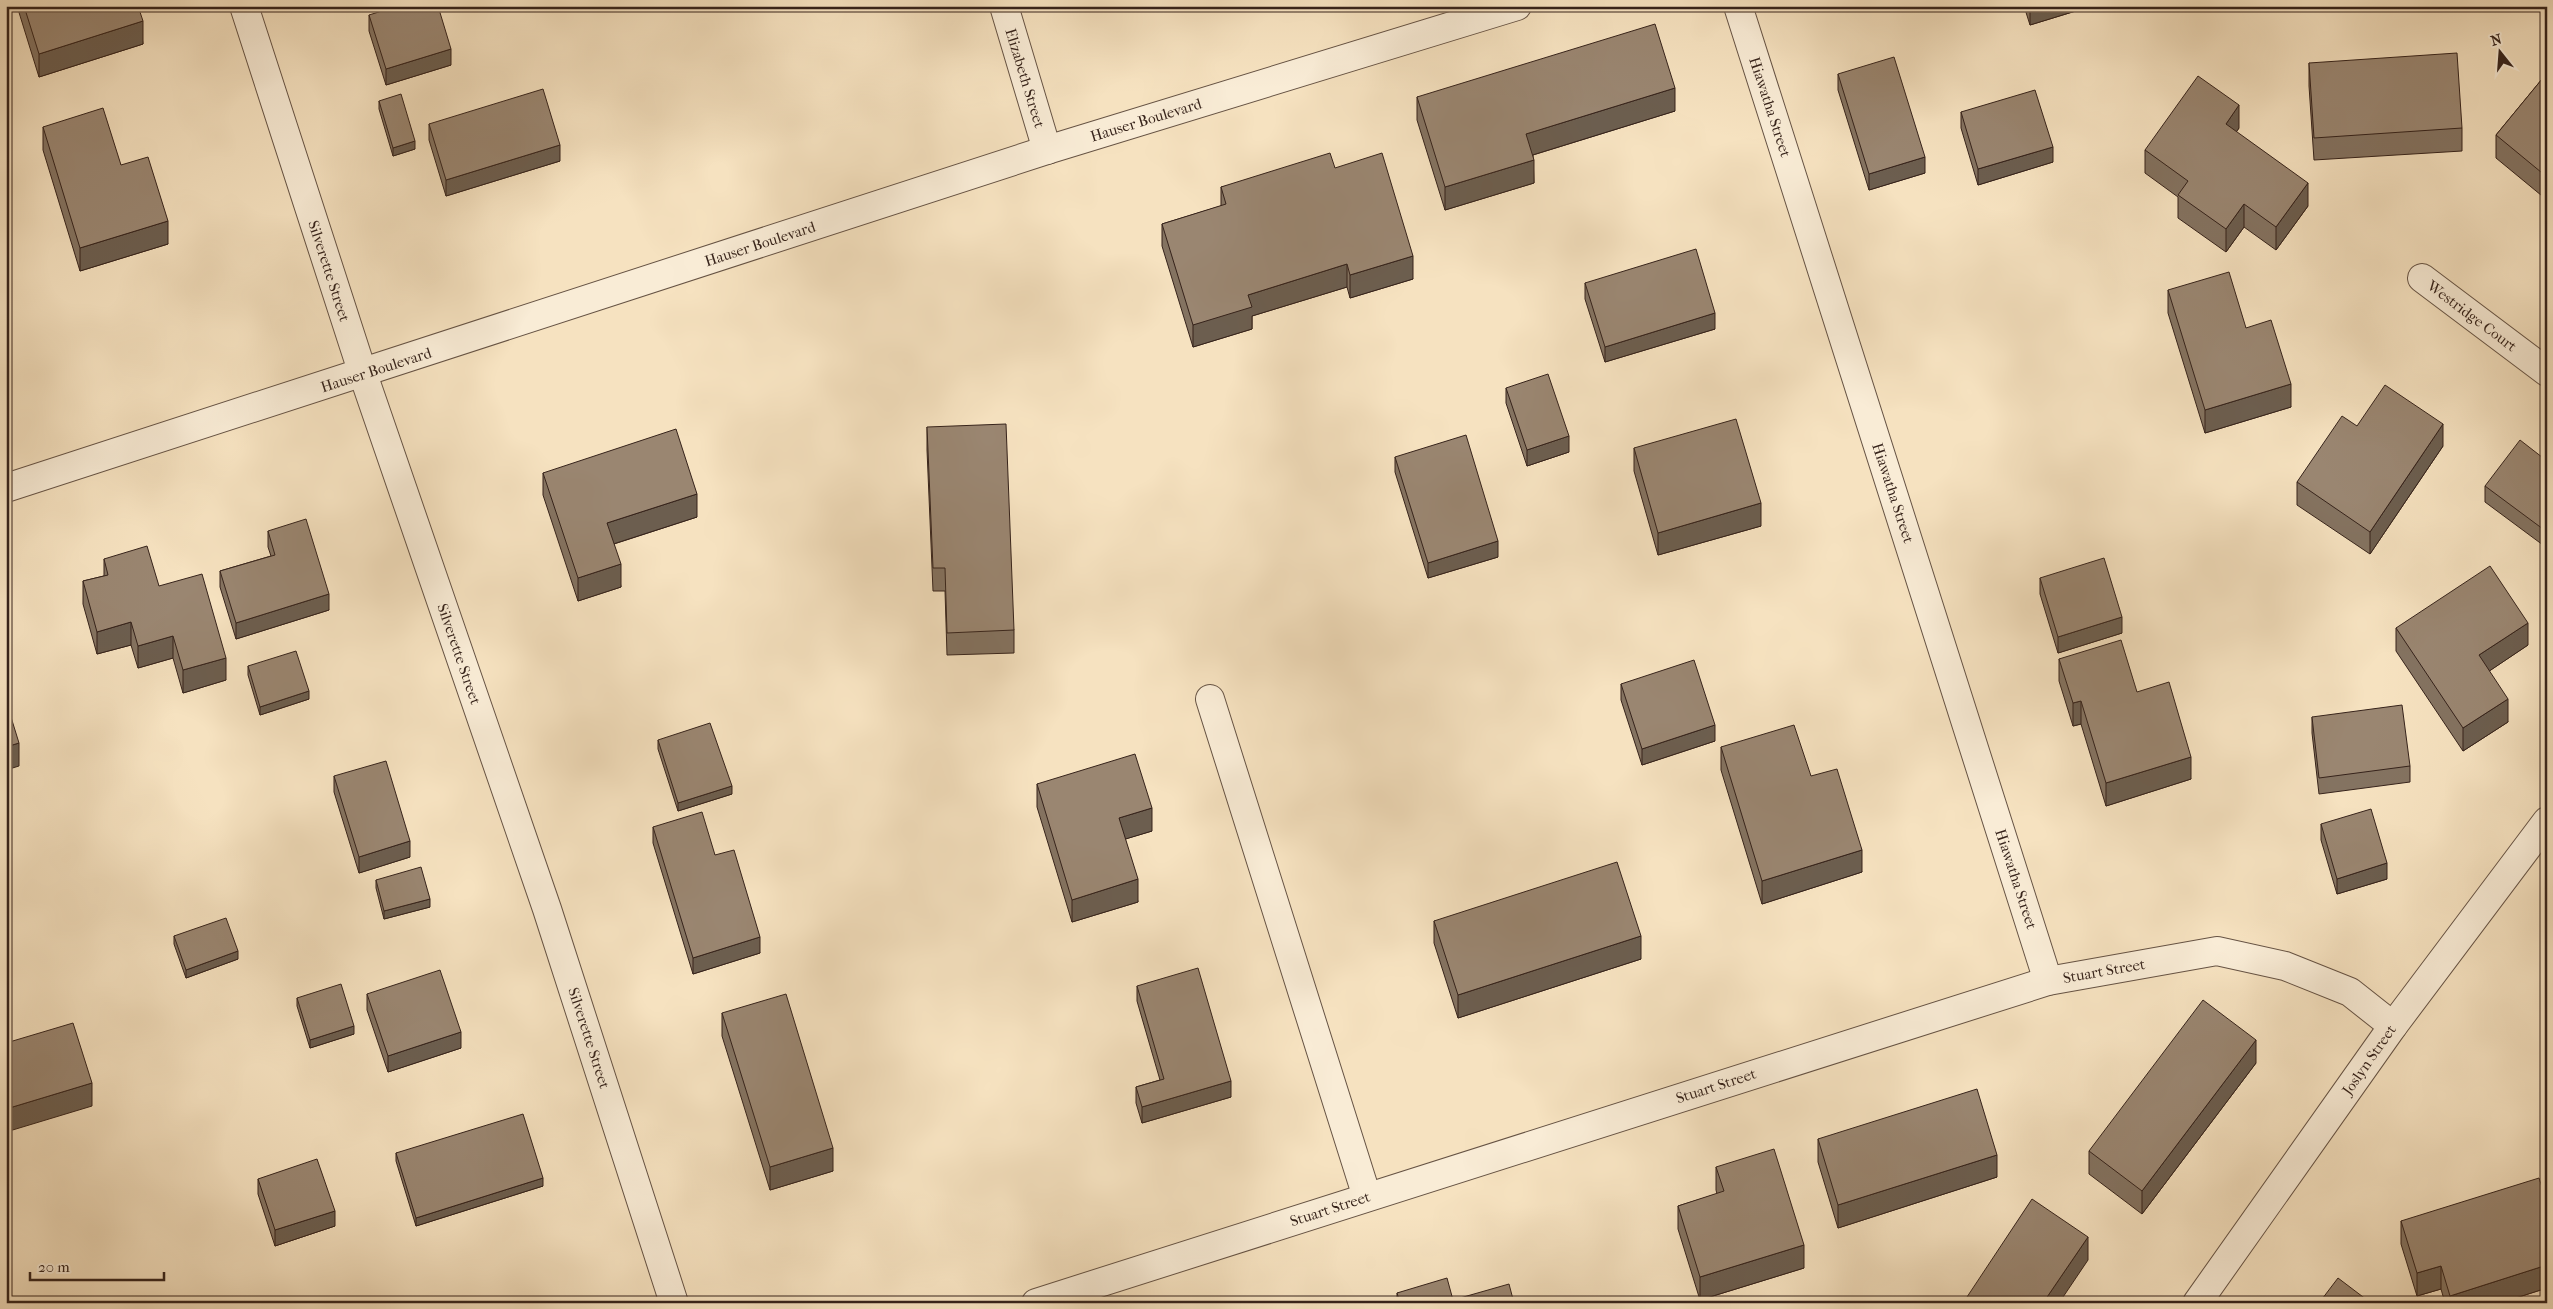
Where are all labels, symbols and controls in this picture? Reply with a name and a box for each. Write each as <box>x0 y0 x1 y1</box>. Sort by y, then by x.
street label: Elizabeth Street <box>1001 26 1049 131</box>
north arrow <box>2476 28 2526 78</box>
text: N <box>2489 30 2504 50</box>
street label: Hiawatha Street <box>1745 55 1795 160</box>
street label: Hauser Boulevard <box>1088 94 1205 145</box>
street label: Hauser Boulevard <box>702 217 818 270</box>
street label: Silverette Street <box>304 218 354 324</box>
street label: Westridge Court <box>2423 276 2521 356</box>
street label: Hauser Boulevard <box>318 343 434 396</box>
street label: Hiawatha Street <box>1868 441 1918 546</box>
street label: Silverette Street <box>433 601 485 707</box>
street label: Hiawatha Street <box>1991 827 2041 932</box>
street label: Stuart Street <box>2061 955 2147 987</box>
street label: Silverette Street <box>564 985 614 1091</box>
street label: Joslyn Street <box>2338 1021 2400 1099</box>
street label: Stuart Street <box>1674 1064 1759 1107</box>
street label: Stuart Street <box>1288 1187 1373 1230</box>
scale bar <box>30 1249 164 1281</box>
text: 20 m <box>38 1258 70 1276</box>

